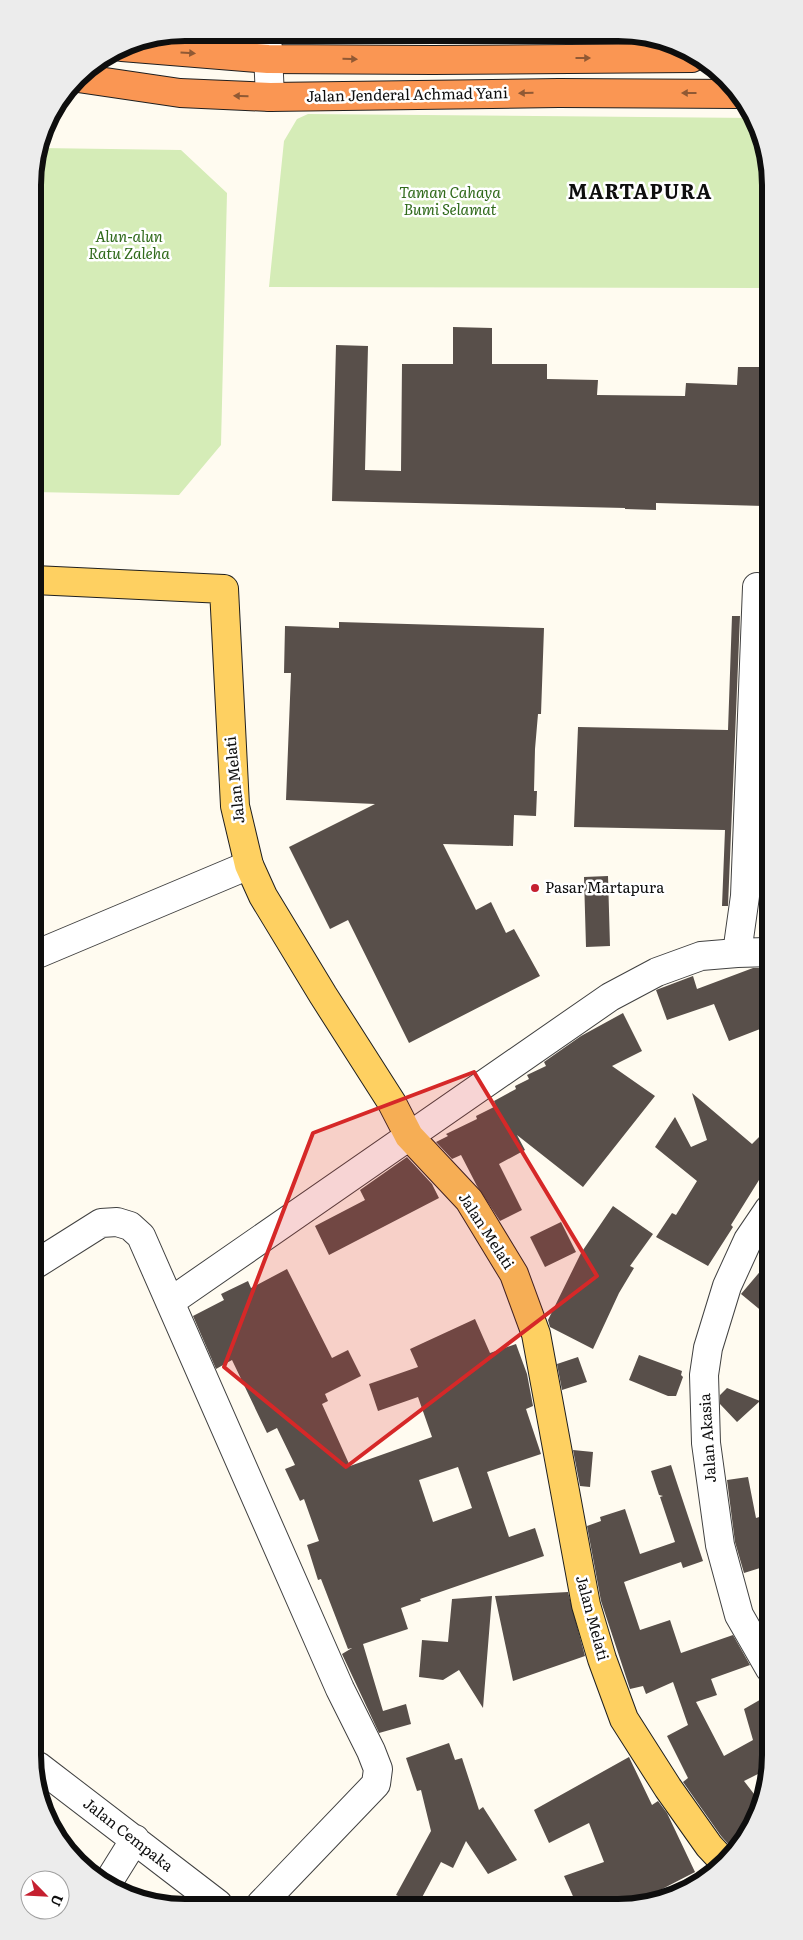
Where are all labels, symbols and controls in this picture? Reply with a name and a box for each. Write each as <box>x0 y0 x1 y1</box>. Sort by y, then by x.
one-way arrow <box>180 49 196 57</box>
one-way arrow <box>575 54 591 62</box>
one-way arrow <box>342 56 358 64</box>
street label: Jalan Jenderal Achmad Yani <box>306 80 508 107</box>
one-way arrow <box>518 89 534 97</box>
one-way arrow <box>681 89 697 97</box>
one-way arrow <box>233 92 249 100</box>
district label: MARTAPURA <box>568 175 712 205</box>
park label: Taman Cahaya Bumi Selamat <box>399 180 501 220</box>
park label: Alun-alun Ratu Zaleha <box>88 224 170 264</box>
street label: Jalan Melati <box>217 735 250 825</box>
place label: Pasar Martapura <box>545 875 665 898</box>
marker: Pasar Martapura <box>529 882 541 894</box>
street label: Jalan Melati <box>454 1187 521 1273</box>
street label: Jalan Akasia <box>692 1392 721 1484</box>
street label: Jalan Melati <box>571 1572 616 1663</box>
street label: Jalan Cempaka <box>79 1791 180 1877</box>
north arrow <box>20 1870 70 1920</box>
text: U <box>46 1892 69 1910</box>

